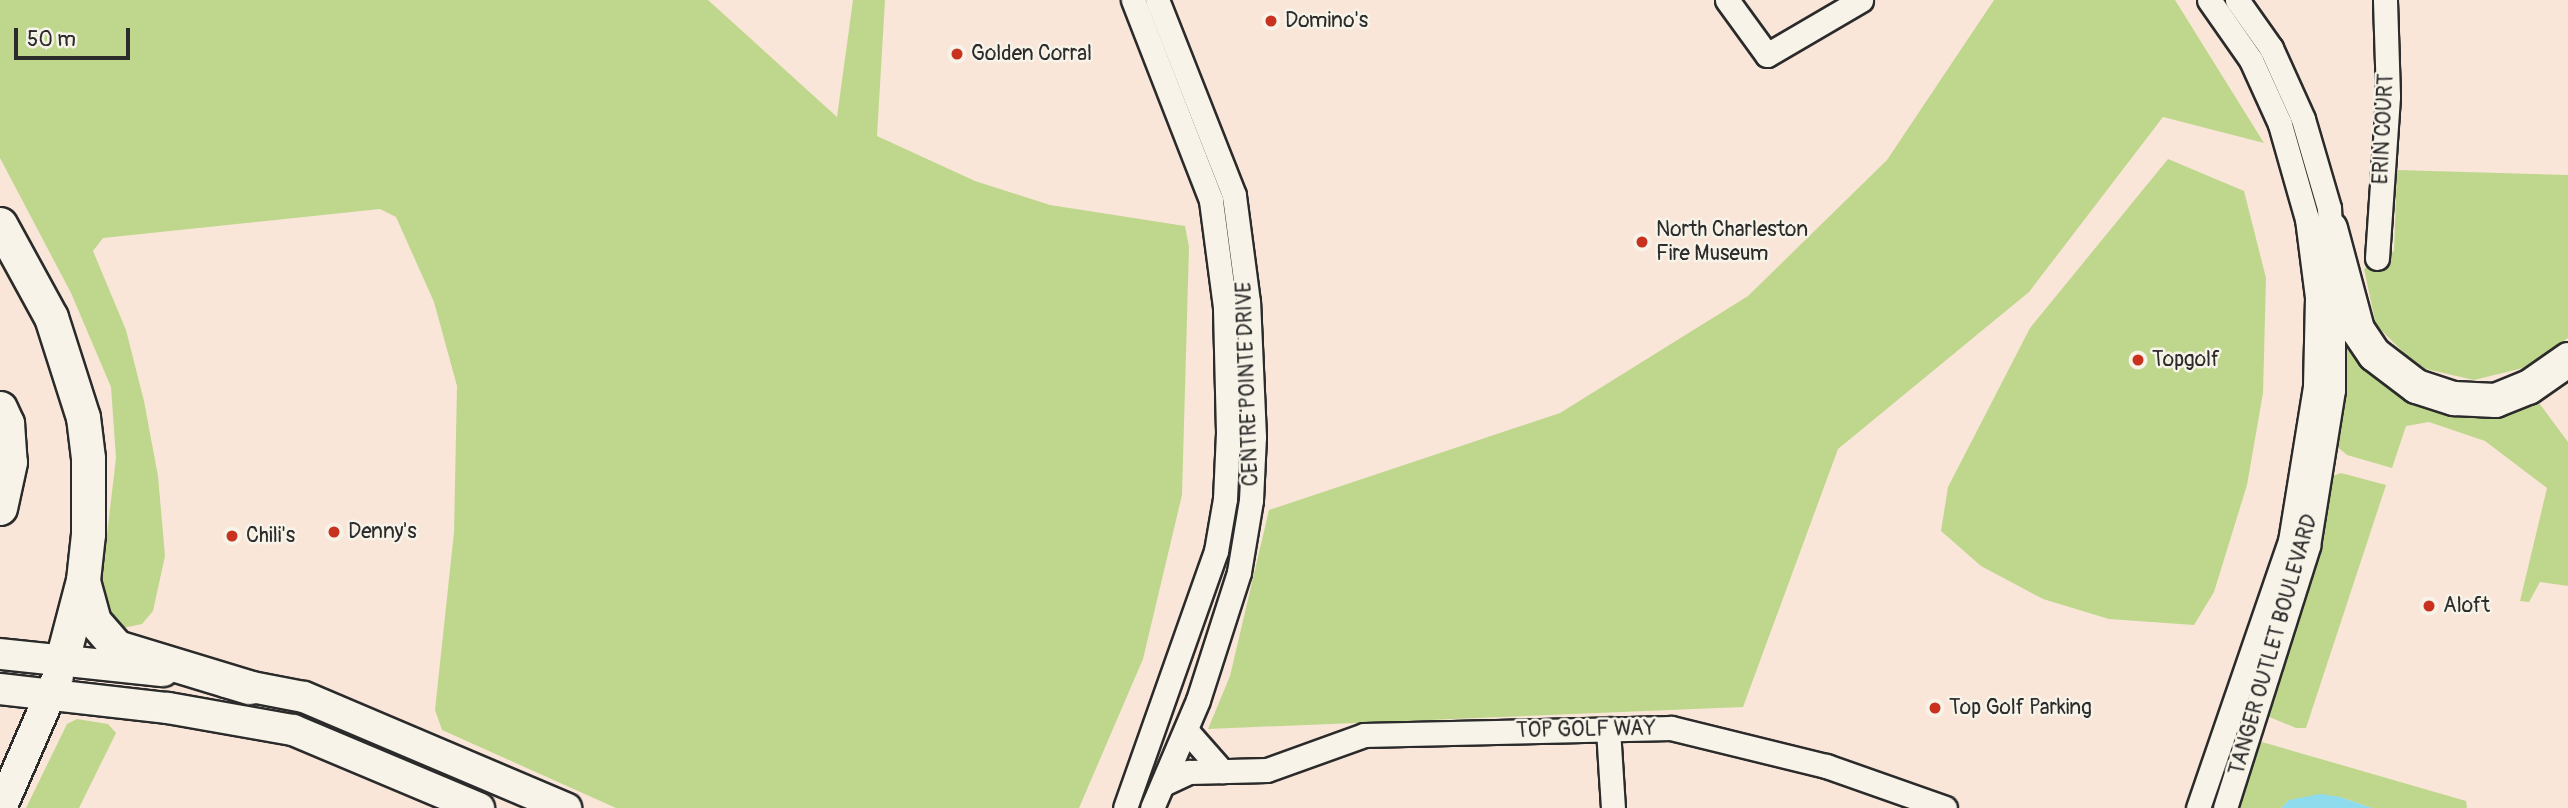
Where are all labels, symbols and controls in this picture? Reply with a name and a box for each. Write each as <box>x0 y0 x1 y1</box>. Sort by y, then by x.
place label: Domino's <box>1285 8 1368 34</box>
marker: Domino's <box>1263 13 1279 29</box>
scale bar <box>18 14 133 58</box>
text: 50 m <box>27 26 76 53</box>
place label: Golden Corral <box>971 41 1092 67</box>
marker: Golden Corral <box>949 46 965 62</box>
street label: ERIN COURT <box>2369 73 2399 185</box>
place label: North Charleston Fire Museum <box>1656 217 1808 267</box>
marker: North Charleston Fire Museum <box>1634 234 1650 250</box>
street label: CENTRE POINTE DRIVE <box>1232 281 1264 487</box>
place label: Topgolf <box>2152 347 2219 373</box>
marker: Topgolf <box>2130 352 2146 368</box>
street label: TANGER OUTLET BOULEVARD <box>2225 512 2323 778</box>
place label: Denny's <box>348 519 417 545</box>
place label: Chili's <box>246 523 295 549</box>
marker: Denny's <box>326 524 342 540</box>
marker: Chili's <box>224 528 240 544</box>
place label: Aloft <box>2443 593 2490 619</box>
marker: Aloft <box>2421 598 2437 614</box>
place label: Top Golf Parking <box>1949 695 2092 721</box>
marker: Top Golf Parking <box>1927 700 1943 716</box>
street label: TOP GOLF WAY <box>1516 716 1656 744</box>

